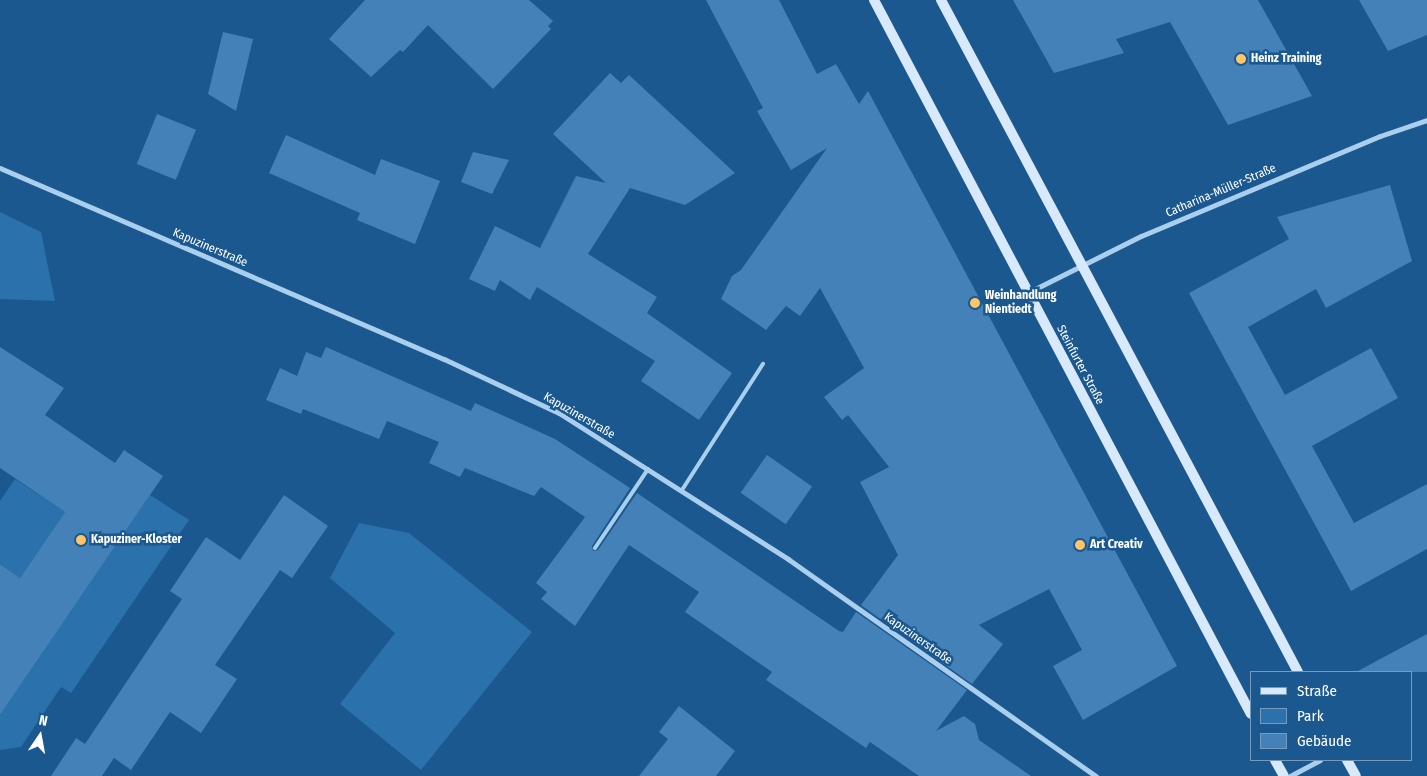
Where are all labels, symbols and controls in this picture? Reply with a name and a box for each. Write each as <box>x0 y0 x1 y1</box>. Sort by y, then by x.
place label: Heinz Training <box>1251 52 1321 66</box>
marker: Heinz Training <box>1235 53 1247 65</box>
street label: Catharina-Müller-Straße <box>1164 161 1278 221</box>
street label: Kapuzinerstraße <box>170 226 250 270</box>
place label: Weinhandlung Nientiedt <box>985 289 1056 317</box>
marker: Weinhandlung Nientiedt <box>969 297 981 309</box>
street label: Steinfurter Straße <box>1053 323 1107 407</box>
street label: Kapuzinerstraße <box>541 390 617 442</box>
place label: Kapuziner-Kloster <box>91 533 182 547</box>
marker: Kapuziner-Kloster <box>75 534 87 546</box>
place label: Art Creativ <box>1090 538 1143 552</box>
marker: Art Creativ <box>1074 539 1086 551</box>
street label: Kapuzinerstraße <box>881 610 955 668</box>
legend <box>1250 671 1412 761</box>
text: Straße <box>1297 682 1337 700</box>
text: Park <box>1297 707 1324 725</box>
north arrow <box>15 711 65 761</box>
text: N <box>37 712 49 730</box>
text: Gebäude <box>1297 732 1352 750</box>

